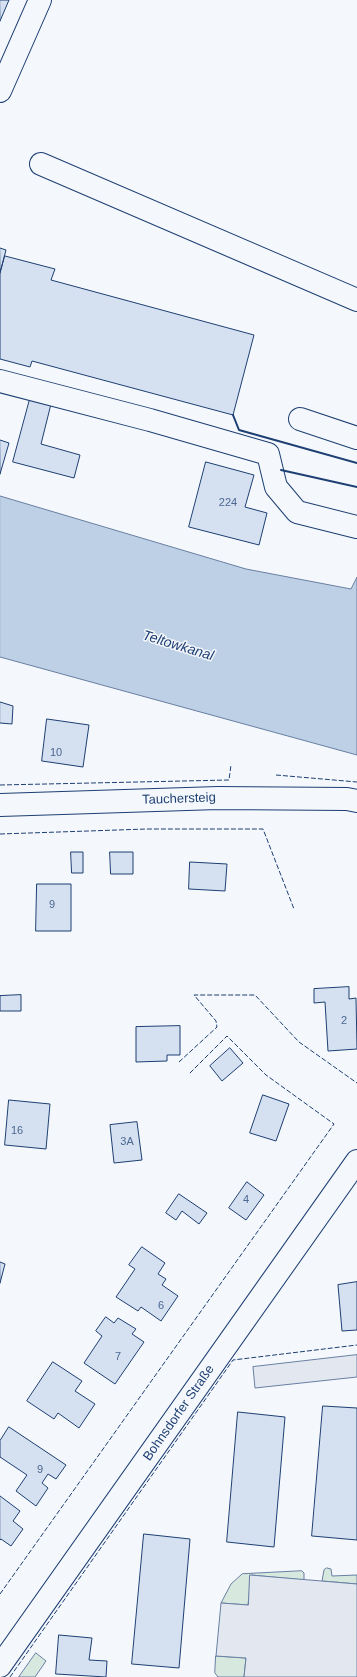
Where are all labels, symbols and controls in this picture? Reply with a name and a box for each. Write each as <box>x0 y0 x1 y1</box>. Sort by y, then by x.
house number: 224 <box>219 496 237 510</box>
water label: Teltowkanal <box>140 627 216 665</box>
house number: 10 <box>50 746 62 760</box>
street label: Tauchersteig <box>142 790 216 808</box>
house number: 9 <box>49 898 55 912</box>
house number: 2 <box>341 1014 347 1028</box>
house number: 16 <box>11 1124 23 1138</box>
house number: 3A <box>120 1135 134 1149</box>
house number: 4 <box>243 1193 249 1207</box>
house number: 6 <box>158 1299 164 1313</box>
house number: 7 <box>115 1350 121 1364</box>
street label: Bohnsdorfer Straße <box>140 1362 218 1464</box>
house number: 9 <box>37 1463 43 1477</box>

